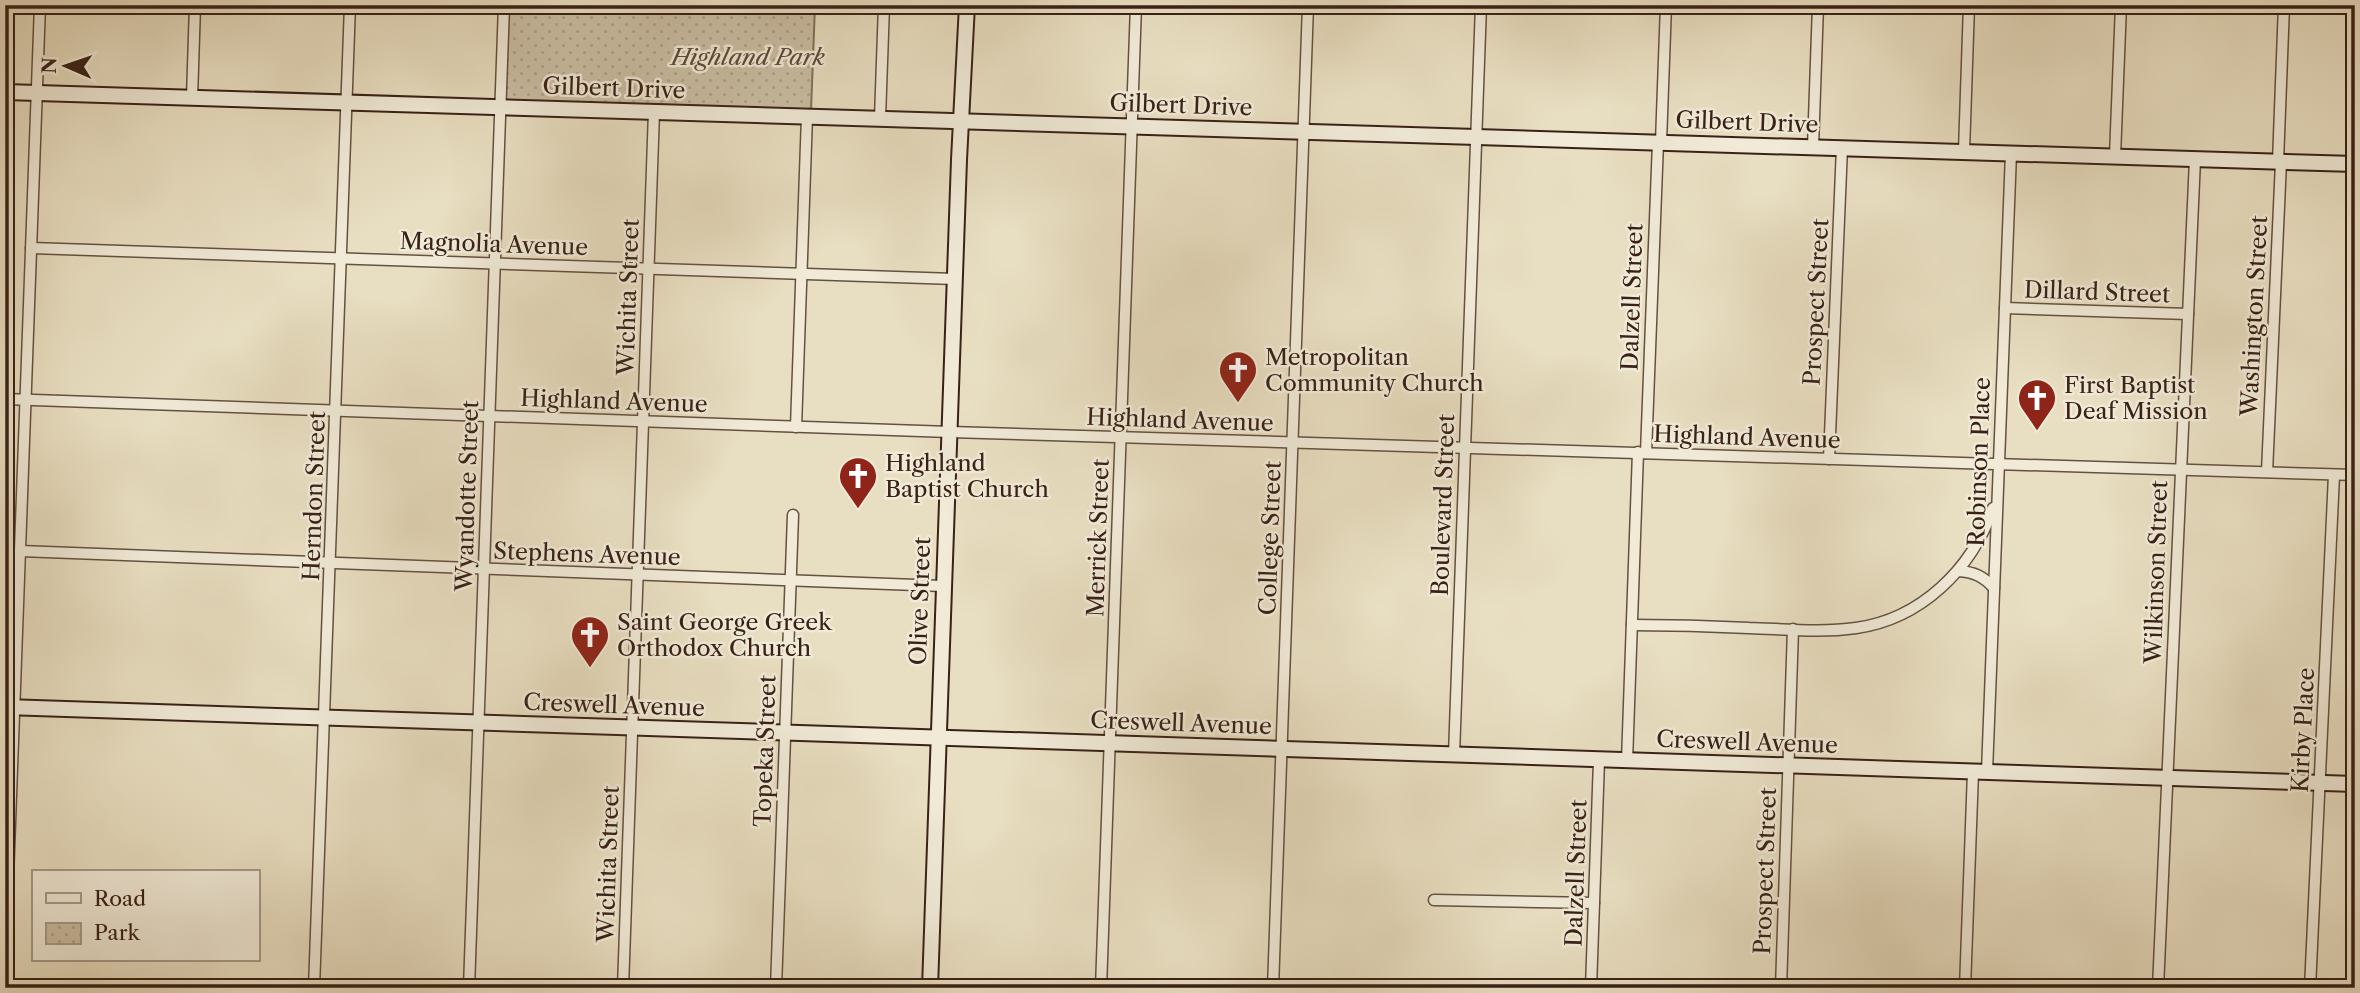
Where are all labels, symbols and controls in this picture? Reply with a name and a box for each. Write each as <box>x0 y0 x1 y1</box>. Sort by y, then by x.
north arrow <box>32 32 102 102</box>
park label: Highland Park <box>669 43 825 71</box>
text: N <box>38 57 61 74</box>
street label: Gilbert Drive <box>542 72 686 104</box>
street label: Gilbert Drive <box>1109 89 1253 121</box>
street label: Gilbert Drive <box>1675 106 1819 138</box>
street label: Washington Street <box>2235 215 2273 418</box>
street label: Wichita Street <box>611 218 645 377</box>
street label: Prospect Street <box>1798 218 1834 386</box>
street label: Dalzell Street <box>1615 223 1649 371</box>
street label: Magnolia Avenue <box>399 227 589 261</box>
street label: Dillard Street <box>2023 275 2171 309</box>
place label: Metropolitan Community Church <box>1265 343 1484 397</box>
church icon: Metropolitan Community Church <box>1217 349 1259 404</box>
place label: First Baptist Deaf Mission <box>2064 371 2208 425</box>
street label: Robinson Place <box>1962 377 1996 547</box>
church icon: First Baptist Deaf Mission <box>2016 377 2058 432</box>
street label: Highland Avenue <box>520 384 708 418</box>
street label: Wyandotte Street <box>450 400 484 593</box>
street label: Highland Avenue <box>1086 403 1274 437</box>
street label: Herndon Street <box>297 411 331 581</box>
street label: Boulevard Street <box>1426 413 1460 597</box>
street label: Highland Avenue <box>1653 420 1841 454</box>
place label: Highland Baptist Church <box>885 449 1049 503</box>
church icon: Highland Baptist Church <box>837 455 879 510</box>
street label: Merrick Street <box>1081 458 1115 618</box>
street label: College Street <box>1253 460 1287 616</box>
street label: Wilkinson Street <box>2139 480 2173 665</box>
street label: Olive Street <box>904 536 936 666</box>
street label: Stephens Avenue <box>493 537 681 571</box>
place label: Saint George Greek Orthodox Church <box>617 608 833 662</box>
church icon: Saint George Greek Orthodox Church <box>569 614 611 669</box>
street label: Kirby Place <box>2286 667 2320 793</box>
street label: Topeka Street <box>748 674 782 828</box>
street label: Creswell Avenue <box>523 688 705 722</box>
street label: Creswell Avenue <box>1090 706 1272 740</box>
street label: Creswell Avenue <box>1656 725 1838 759</box>
street label: Wichita Street <box>591 785 625 944</box>
street label: Prospect Street <box>1748 787 1782 955</box>
street label: Dalzell Street <box>1559 799 1593 947</box>
legend <box>32 870 259 962</box>
text: Road <box>94 886 146 911</box>
text: Park <box>94 920 140 945</box>

